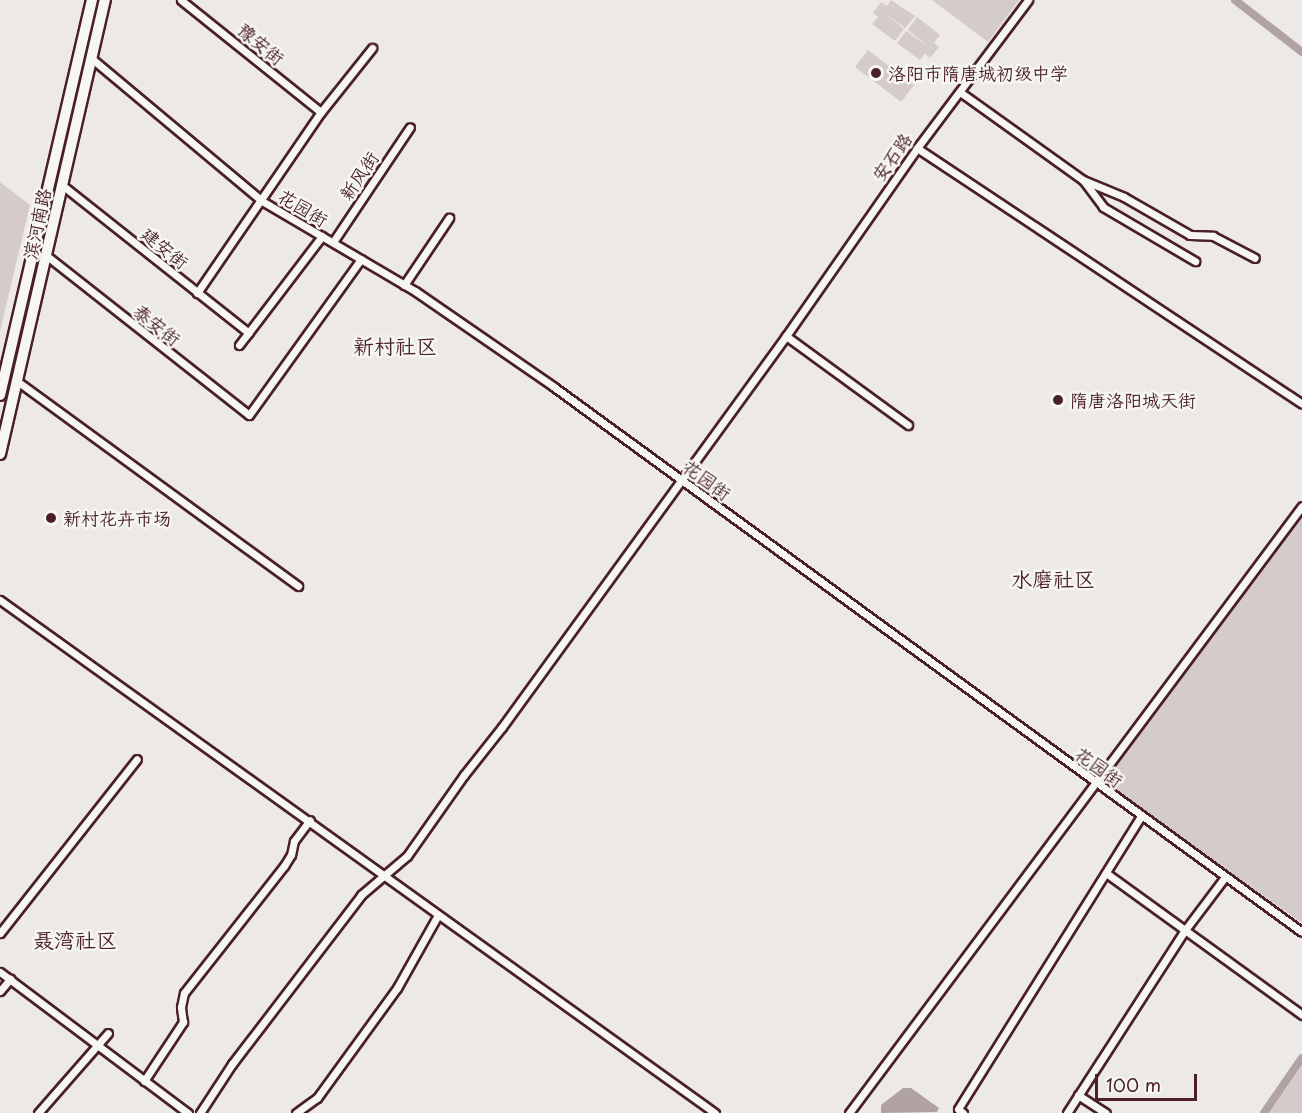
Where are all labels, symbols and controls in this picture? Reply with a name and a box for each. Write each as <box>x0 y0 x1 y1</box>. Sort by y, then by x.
street label: 豫安街 <box>233 19 289 69</box>
place label: 洛阳市隋唐城初级中学 <box>888 62 1068 84</box>
marker: 洛阳市隋唐城初级中学 <box>869 66 883 80</box>
street label: 安石路 <box>868 129 916 185</box>
street label: 新风街 <box>335 148 383 204</box>
street label: 花园街 <box>274 185 332 231</box>
street label: 滨河南路 <box>19 187 55 261</box>
street label: 建安街 <box>137 223 193 273</box>
street label: 泰安街 <box>129 300 185 350</box>
district label: 新村社区 <box>353 332 437 358</box>
place label: 隋唐洛阳城天街 <box>1070 389 1196 411</box>
marker: 隋唐洛阳城天街 <box>1051 393 1065 407</box>
street label: 花园街 <box>679 455 735 505</box>
place label: 新村花卉市场 <box>63 507 171 529</box>
marker: 新村花卉市场 <box>44 511 58 525</box>
district label: 水磨社区 <box>1011 565 1095 591</box>
street label: 花园街 <box>1071 742 1127 792</box>
district label: 聂湾社区 <box>33 926 117 952</box>
scale bar <box>1098 1062 1200 1100</box>
text: 100 m <box>1106 1071 1161 1098</box>

